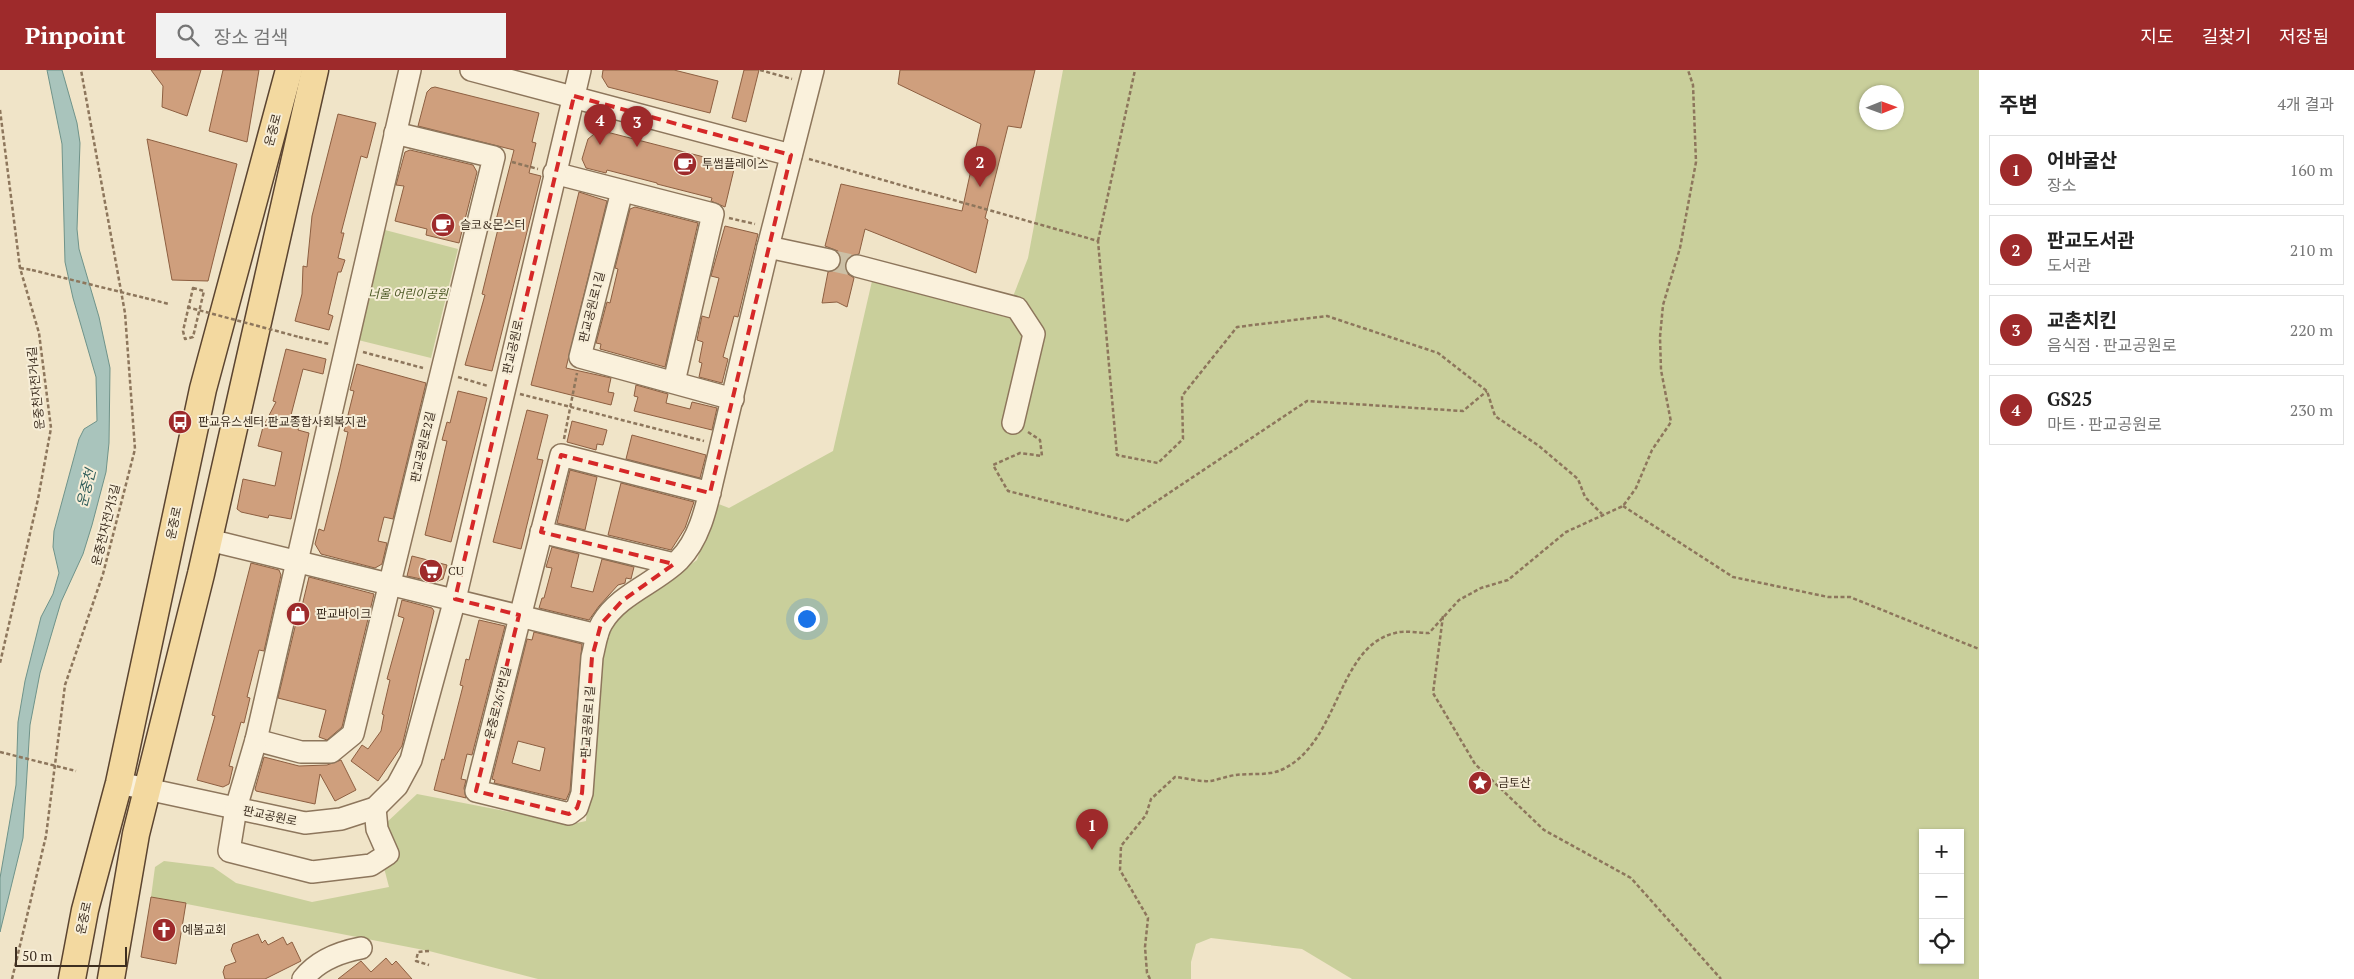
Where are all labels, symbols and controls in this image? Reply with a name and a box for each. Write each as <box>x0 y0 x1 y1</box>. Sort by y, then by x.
search box <box>156 13 506 58</box>
text: Pinpoint <box>25 19 126 51</box>
icon: search <box>174 21 202 49</box>
text: 장소 검색 <box>214 24 288 49</box>
text: 지도 <box>2141 24 2174 48</box>
text: 길찾기 <box>2202 24 2251 48</box>
text: 저장됨 <box>2279 24 2329 48</box>
north arrow <box>1859 85 1904 130</box>
text: 주변 <box>1999 90 2038 118</box>
text: 4개 결과 <box>2277 93 2334 115</box>
pin: 4 <box>584 104 616 145</box>
pin: 3 <box>621 106 653 147</box>
street label: 운중로 <box>261 112 284 148</box>
pin: 2 <box>964 146 996 187</box>
text: 어바굴산 <box>2047 147 2117 172</box>
cafe icon: 투썸플레이스 <box>672 151 698 177</box>
place label: 투썸플레이스 <box>702 156 768 171</box>
text: 1 <box>2011 159 2021 181</box>
text: 160 m <box>2290 159 2333 181</box>
text: 장소 <box>2047 174 2076 196</box>
cafe icon: 슬코&몬스터 <box>430 212 456 238</box>
place label: 슬코&몬스터 <box>460 217 526 232</box>
text: 판교도서관 <box>2047 227 2134 252</box>
text: 2 <box>2011 239 2021 261</box>
text: 210 m <box>2290 239 2333 261</box>
text: 도서관 <box>2047 254 2091 276</box>
street label: 판교공원로1길 <box>575 270 608 344</box>
park label: 너울 어린이공원 <box>368 286 449 301</box>
text: 교촌치킨 <box>2047 307 2117 332</box>
street label: 판교공원로 <box>499 318 526 375</box>
text: 3 <box>2011 319 2021 341</box>
text: 220 m <box>2290 319 2333 341</box>
text: 음식점 · 판교공원로 <box>2047 334 2176 356</box>
street label: 운중천자전거4길 <box>24 346 47 430</box>
text: GS25 <box>2047 386 2093 411</box>
text: 4 <box>2011 399 2021 421</box>
text: 230 m <box>2290 399 2333 421</box>
bus stop icon: 판교유스센터.판교종합사회복지관 <box>167 409 193 435</box>
street label: 판교공원로2길 <box>407 410 438 484</box>
text: 마트 · 판교공원로 <box>2047 413 2162 435</box>
place label: 판교유스센터.판교종합사회복지관 <box>198 414 367 429</box>
water label: 운중천 <box>72 466 100 509</box>
street label: 운중천자전거3길 <box>88 482 123 567</box>
street label: 운중로 <box>163 505 184 541</box>
supermarket icon: CU <box>418 558 444 584</box>
place label: CU <box>448 563 464 578</box>
shop icon: 판교바이크 <box>285 601 311 627</box>
place label: 판교바이크 <box>316 606 371 621</box>
your location <box>794 606 820 632</box>
street label: 운중로267번길 <box>481 665 514 741</box>
street label: 판교공원로1길 <box>577 685 598 759</box>
place icon: 금토산 <box>1467 770 1493 796</box>
place label: 금토산 <box>1498 775 1531 790</box>
street label: 판교공원로 <box>242 802 299 829</box>
pin: 1 <box>1076 809 1108 850</box>
map controls <box>1919 829 1964 964</box>
button: + <box>1919 829 1964 874</box>
button: − <box>1919 874 1964 919</box>
street label: 운중로 <box>73 900 94 936</box>
church icon: 예봄교회 <box>151 917 177 943</box>
button: locate <box>1919 919 1964 964</box>
place label: 예봄교회 <box>182 922 226 937</box>
scale bar <box>15 944 128 967</box>
text: 50 m <box>22 946 52 965</box>

